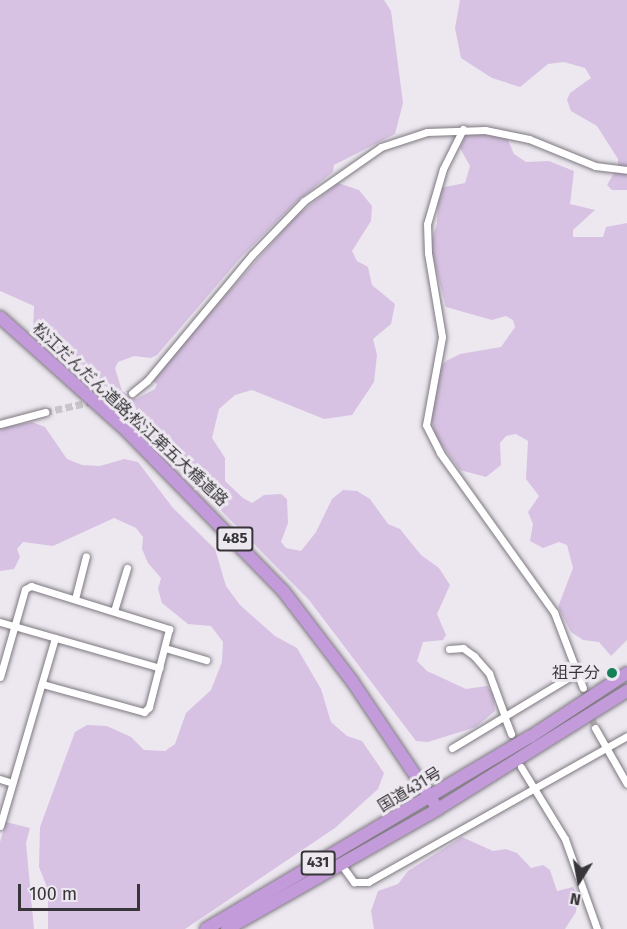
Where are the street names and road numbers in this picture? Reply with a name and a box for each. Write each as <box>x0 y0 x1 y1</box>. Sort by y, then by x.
street label: 松江だんだん道路;松江第五大橋道路 <box>28 319 232 511</box>
road number: 485 <box>216 527 254 551</box>
street label: 国道431号 <box>375 764 445 816</box>
road number: 431 <box>300 851 336 875</box>

